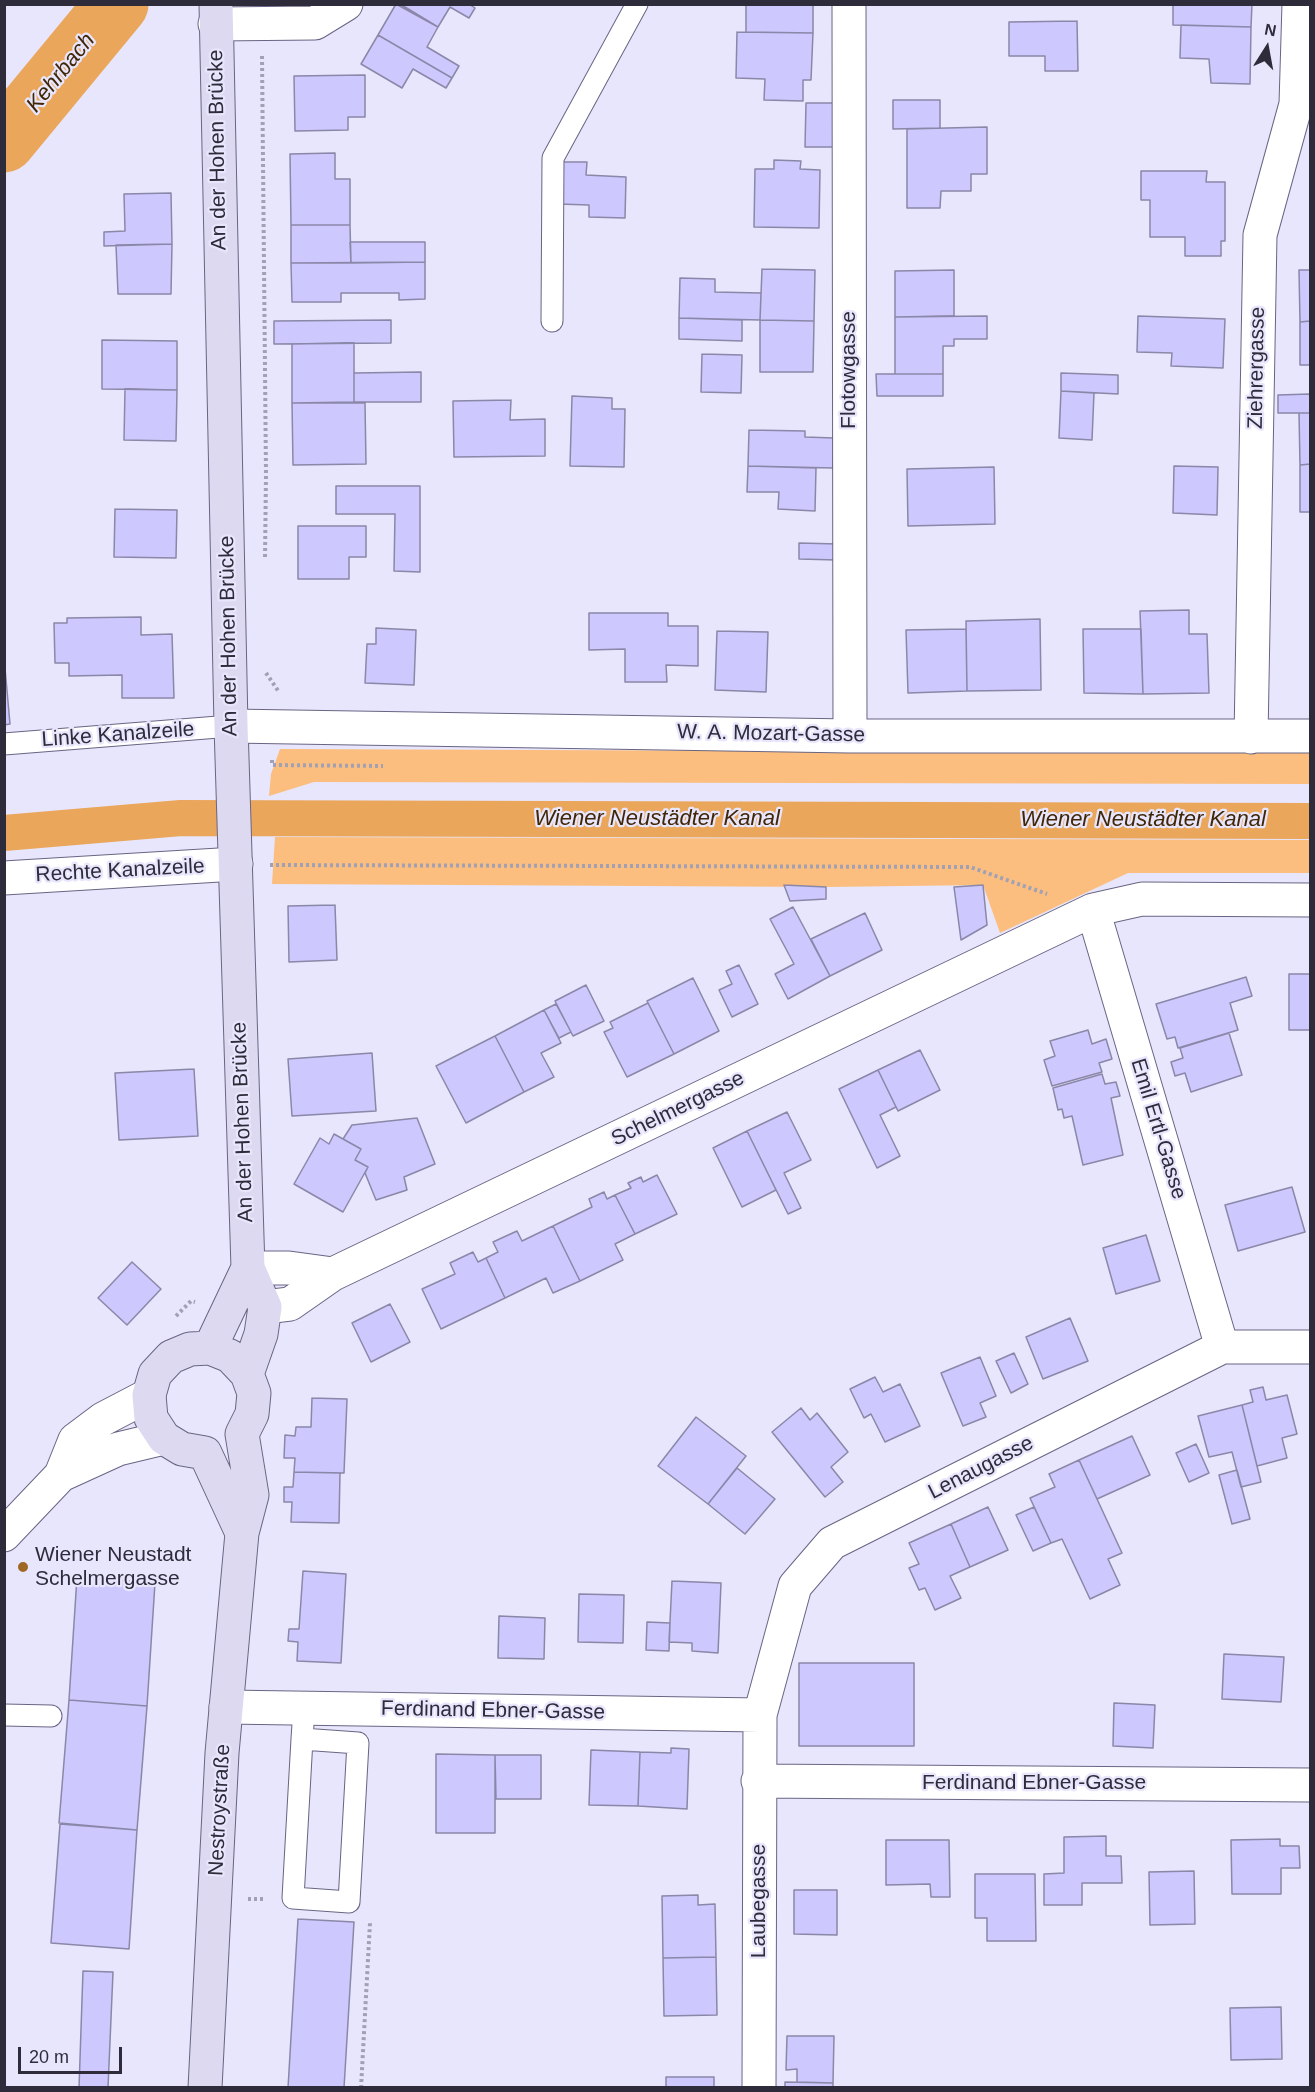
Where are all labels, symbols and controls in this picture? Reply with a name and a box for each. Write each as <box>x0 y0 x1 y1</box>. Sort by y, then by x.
north arrow <box>1237 18 1297 78</box>
text: N <box>1263 20 1278 39</box>
water label: Kehrbach <box>21 28 101 118</box>
street label: An der Hohen Brücke <box>204 49 232 251</box>
street label: Ziehrergasse <box>1243 307 1271 429</box>
street label: Flotowgasse <box>836 311 862 429</box>
street label: An der Hohen Brücke <box>215 535 243 737</box>
street label: Linke Kanalzeile <box>41 717 195 753</box>
street label: W. A. Mozart-Gasse <box>677 720 865 748</box>
water label: Wiener Neustädter Kanal <box>534 806 780 832</box>
water label: Wiener Neustädter Kanal <box>1020 807 1266 833</box>
street label: Rechte Kanalzeile <box>35 854 205 888</box>
street label: An der Hohen Brücke <box>227 1021 259 1223</box>
street label: Emil Ertl-Gasse <box>1125 1056 1191 1202</box>
street label: Schelmergasse <box>607 1066 749 1152</box>
street label: Lenaugasse <box>924 1431 1038 1505</box>
place label: Wiener Neustadt Schelmergasse <box>35 1542 191 1592</box>
marker: Wiener Neustadt Schelmergasse <box>16 1560 30 1574</box>
street label: Ferdinand Ebner-Gasse <box>381 1696 605 1726</box>
street label: Nestroystraße <box>204 1743 236 1877</box>
street label: Ferdinand Ebner-Gasse <box>922 1770 1146 1796</box>
street label: Laubegasse <box>746 1844 772 1958</box>
scale bar <box>21 2035 124 2073</box>
text: 20 m <box>29 2047 69 2067</box>

